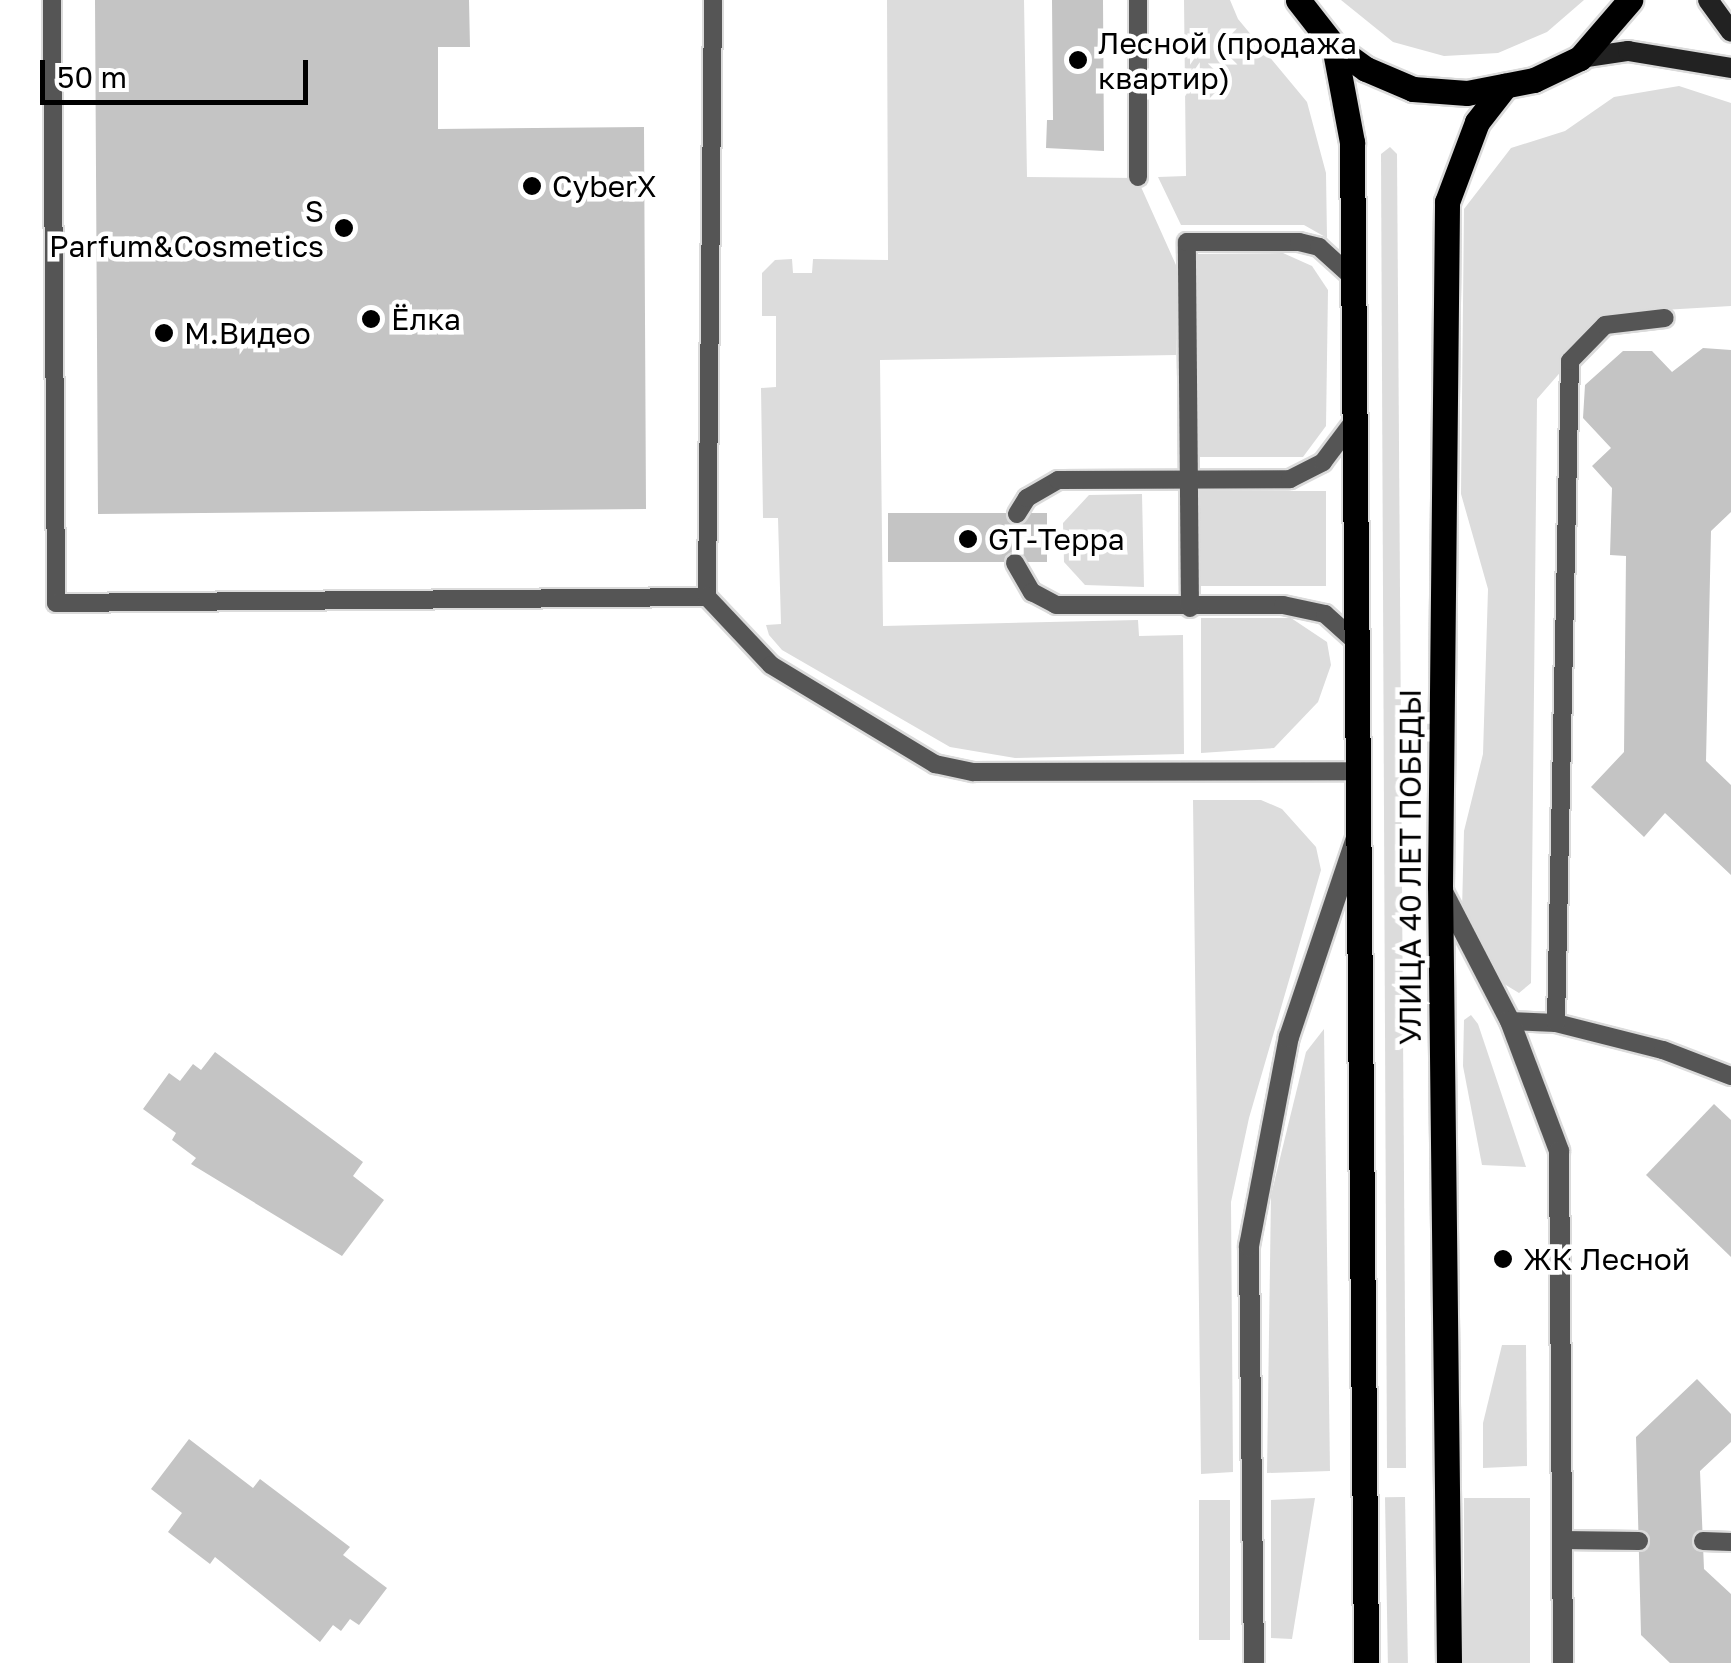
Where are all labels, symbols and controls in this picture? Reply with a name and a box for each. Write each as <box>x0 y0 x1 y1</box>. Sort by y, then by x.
place label: Лесной (продажа квартир) <box>1098 25 1357 96</box>
scale bar <box>45 40 312 102</box>
marker: Лесной (продажа квартир) <box>1067 49 1089 71</box>
text: 50 m <box>57 59 127 95</box>
place label: CyberX <box>552 168 657 204</box>
marker: CyberX <box>521 175 543 197</box>
place label: S Parfum&Cosmetics <box>49 193 324 264</box>
marker: S Parfum&Cosmetics <box>333 217 355 239</box>
place label: Ёлка <box>391 301 461 337</box>
marker: Ёлка <box>360 308 382 330</box>
place label: М.Видео <box>184 315 311 351</box>
marker: М.Видео <box>153 322 175 344</box>
place label: GT-Терра <box>988 521 1125 557</box>
marker: GT-Терра <box>957 528 979 550</box>
street label: УЛИЦА 40 ЛЕТ ПОБЕДЫ <box>1392 689 1428 1045</box>
place label: ЖК Лесной <box>1523 1241 1690 1277</box>
marker: ЖК Лесной <box>1492 1248 1514 1270</box>

